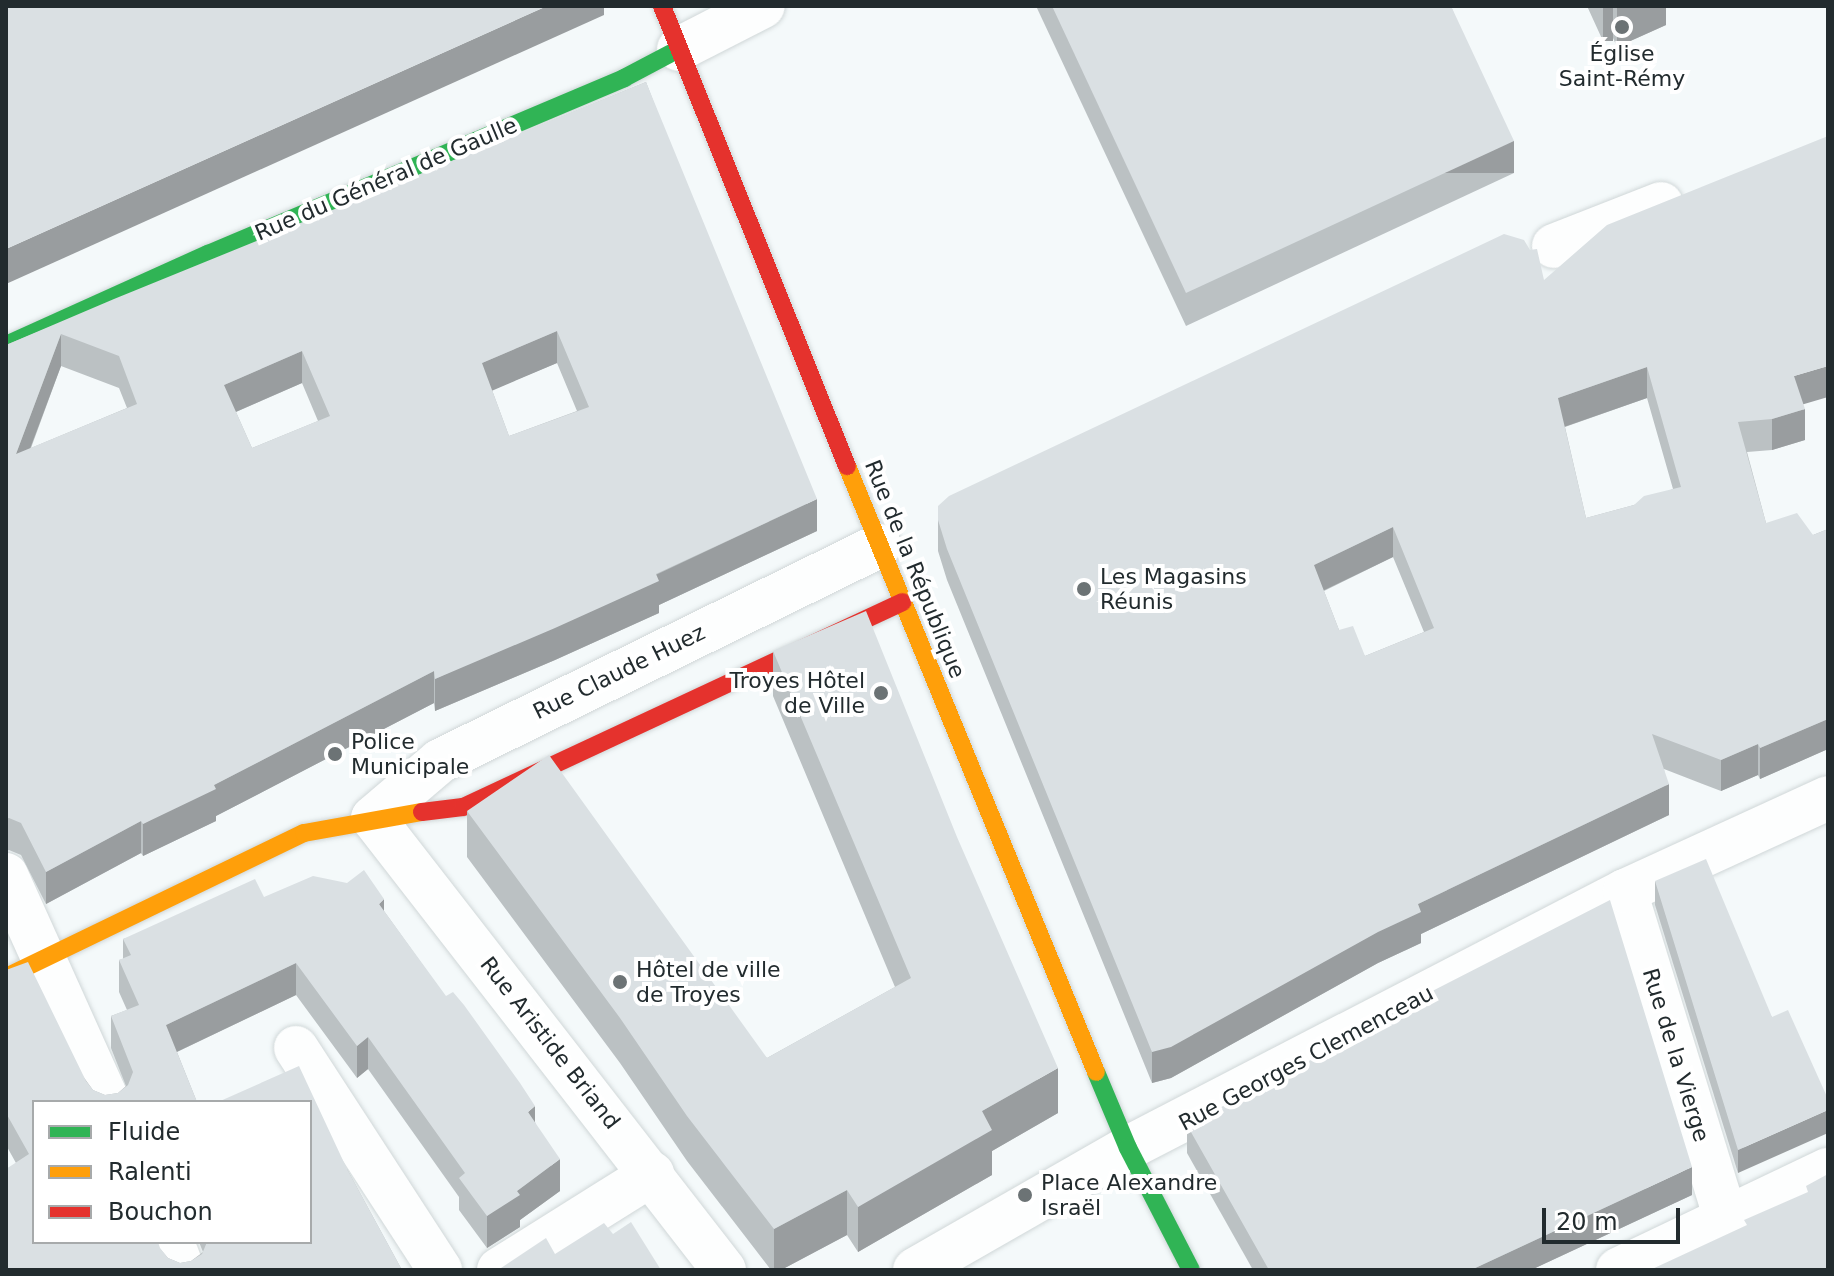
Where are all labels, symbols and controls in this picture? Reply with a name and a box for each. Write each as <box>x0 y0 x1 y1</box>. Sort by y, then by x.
marker: Église Saint-Rémy <box>1613 18 1631 36</box>
place label: Église Saint-Rémy <box>1559 40 1685 92</box>
street label: Rue du Général de Gaulle <box>251 112 521 246</box>
street label: Rue de la République <box>859 456 971 682</box>
place label: Les Magasins Réunis <box>1100 563 1247 614</box>
marker: Les Magasins Réunis <box>1075 580 1093 598</box>
street label: Rue Claude Huez <box>529 619 709 725</box>
place label: Troyes Hôtel de Ville <box>729 667 865 718</box>
marker: Troyes Hôtel de Ville <box>872 684 890 702</box>
place label: Police Municipale <box>351 728 469 780</box>
marker: Police Municipale <box>326 745 344 763</box>
street label: Rue Aristide Briand <box>475 952 625 1134</box>
place label: Hôtel de ville de Troyes <box>636 956 781 1008</box>
street label: Rue de la Vierge <box>1637 965 1715 1145</box>
marker: Hôtel de ville de Troyes <box>611 973 629 991</box>
street label: Rue Georges Clemenceau <box>1174 980 1438 1136</box>
legend <box>32 1100 312 1244</box>
text: Fluide <box>108 1118 180 1146</box>
text: Ralenti <box>108 1158 192 1186</box>
place label: Place Alexandre Israël <box>1041 1169 1217 1220</box>
marker: Place Alexandre Israël <box>1016 1186 1034 1204</box>
scale bar <box>1546 1192 1684 1242</box>
text: Bouchon <box>108 1198 213 1226</box>
text: 20 m <box>1556 1208 1618 1236</box>

